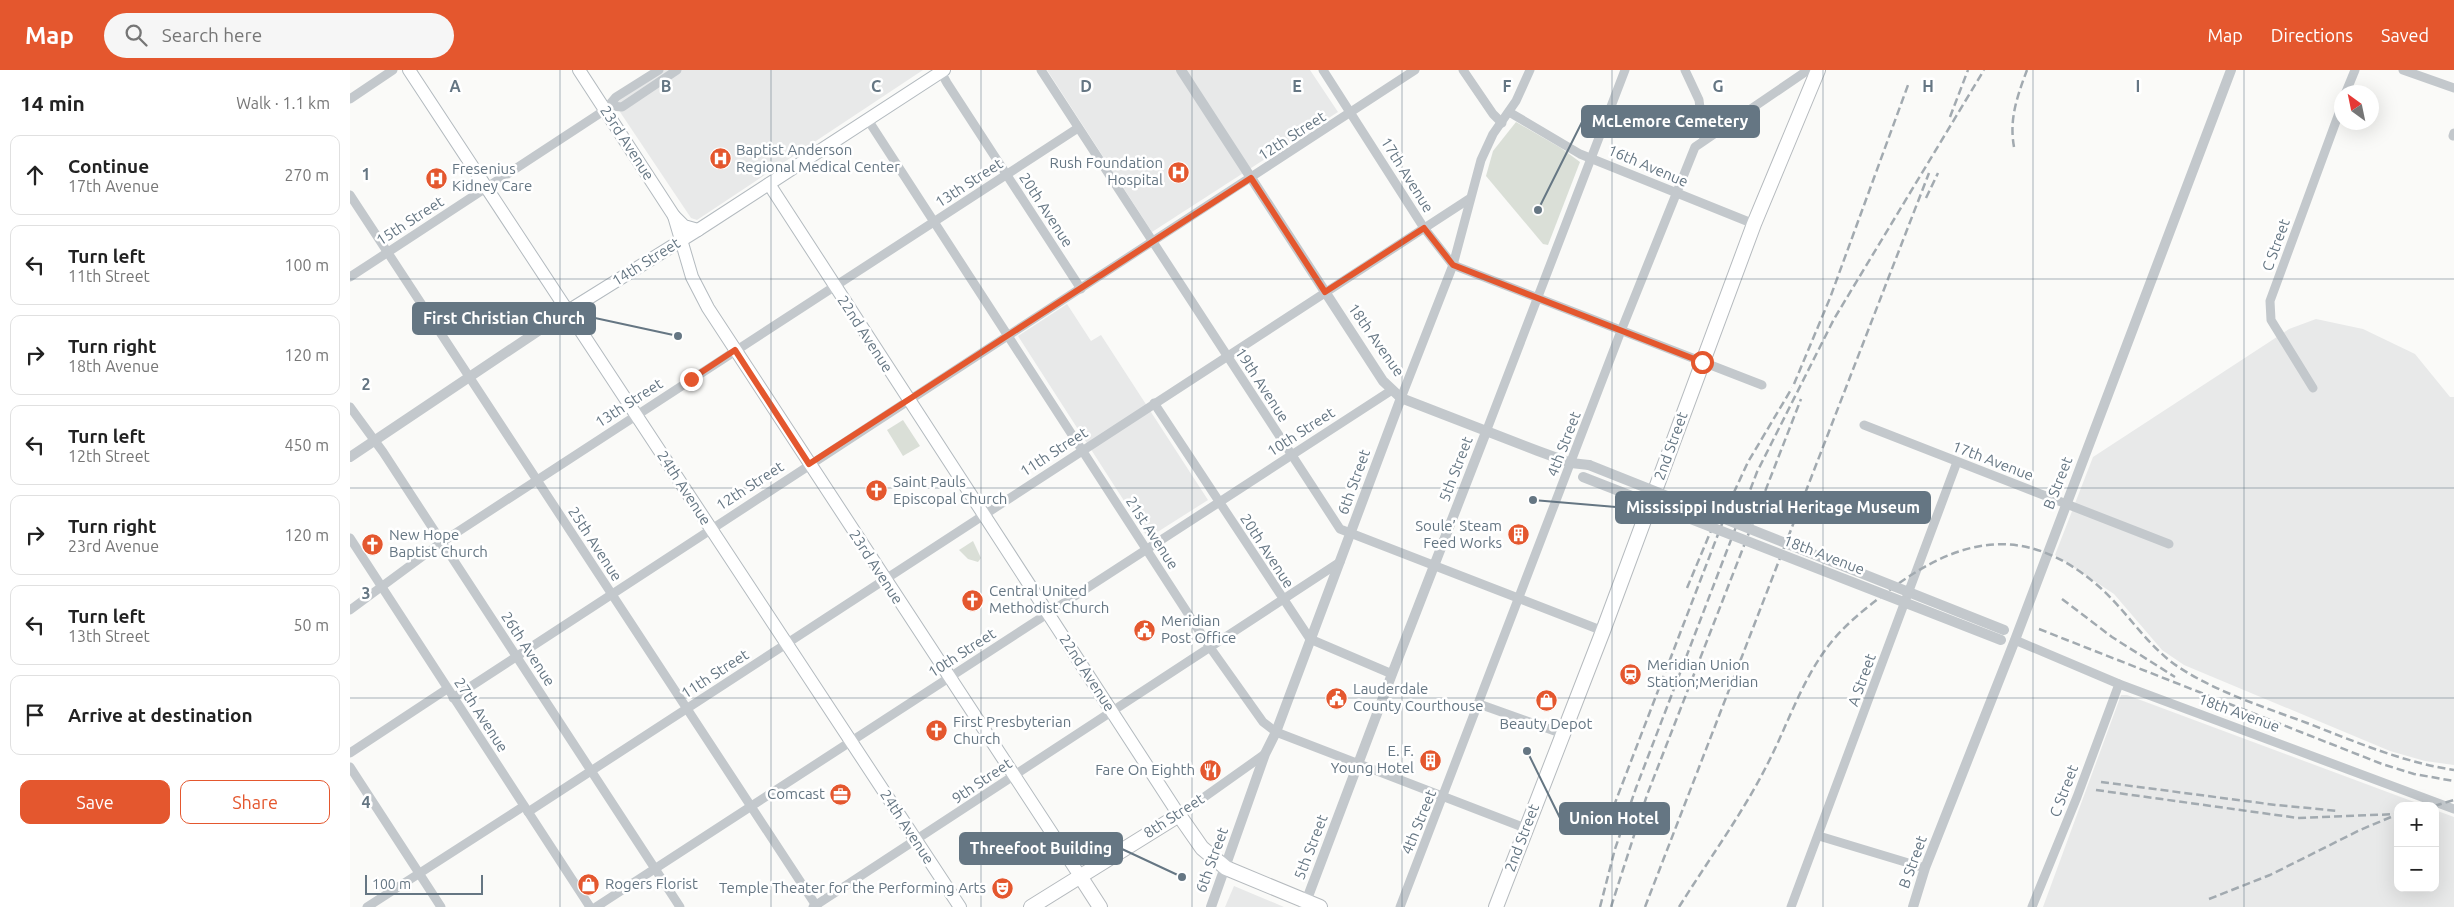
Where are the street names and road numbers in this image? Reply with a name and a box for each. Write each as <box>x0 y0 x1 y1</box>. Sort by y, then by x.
street label: 23rd Avenue <box>597 102 658 183</box>
street label: 12th Street <box>1255 108 1329 164</box>
street label: 17th Avenue <box>1378 134 1437 215</box>
street label: 16th Avenue <box>1606 141 1691 190</box>
street label: 13th Street <box>932 155 1006 211</box>
street label: 20th Avenue <box>1016 169 1077 250</box>
street label: 15th Street <box>373 193 447 249</box>
street label: C Street <box>2258 216 2293 273</box>
street label: 14th Street <box>609 234 683 289</box>
street label: 22nd Avenue <box>834 292 897 375</box>
street label: 18th Avenue <box>1345 300 1408 380</box>
street label: 19th Avenue <box>1232 344 1293 425</box>
street label: 13th Street <box>592 375 666 431</box>
street label: 10th Street <box>1264 404 1338 460</box>
street label: 4th Street <box>1543 409 1584 479</box>
street label: 2nd Street <box>1650 409 1691 482</box>
street label: 11th Street <box>1017 424 1091 480</box>
street label: 5th Street <box>1435 434 1476 504</box>
street label: 17th Avenue <box>1950 437 2036 484</box>
street label: 24th Avenue <box>654 447 715 528</box>
street label: 6th Street <box>1334 447 1373 517</box>
street label: B Street <box>2040 454 2075 511</box>
street label: 12th Street <box>713 458 787 514</box>
street label: 21st Avenue <box>1123 493 1182 572</box>
street label: 25th Avenue <box>565 503 626 584</box>
street label: 20th Avenue <box>1237 510 1298 591</box>
street label: 23rd Avenue <box>846 526 907 607</box>
street label: 18th Avenue <box>1781 531 1867 578</box>
street label: 26th Avenue <box>498 608 559 689</box>
street label: 10th Street <box>925 625 999 681</box>
street label: 22nd Avenue <box>1056 631 1119 714</box>
street label: 11th Street <box>678 646 752 702</box>
street label: A Street <box>1844 651 1879 709</box>
street label: 27th Avenue <box>451 674 512 755</box>
street label: 18th Avenue <box>2196 690 2282 735</box>
street label: 9th Street <box>949 754 1015 807</box>
street label: C Street <box>2046 762 2081 819</box>
street label: 24th Avenue <box>877 786 938 867</box>
street label: 4th Street <box>1398 787 1439 857</box>
street label: 8th Street <box>1140 790 1207 841</box>
street label: 2nd Street <box>1501 801 1542 874</box>
street label: 5th Street <box>1290 812 1331 882</box>
street label: 6th Street <box>1192 825 1231 895</box>
street label: B Street <box>1895 833 1930 891</box>

